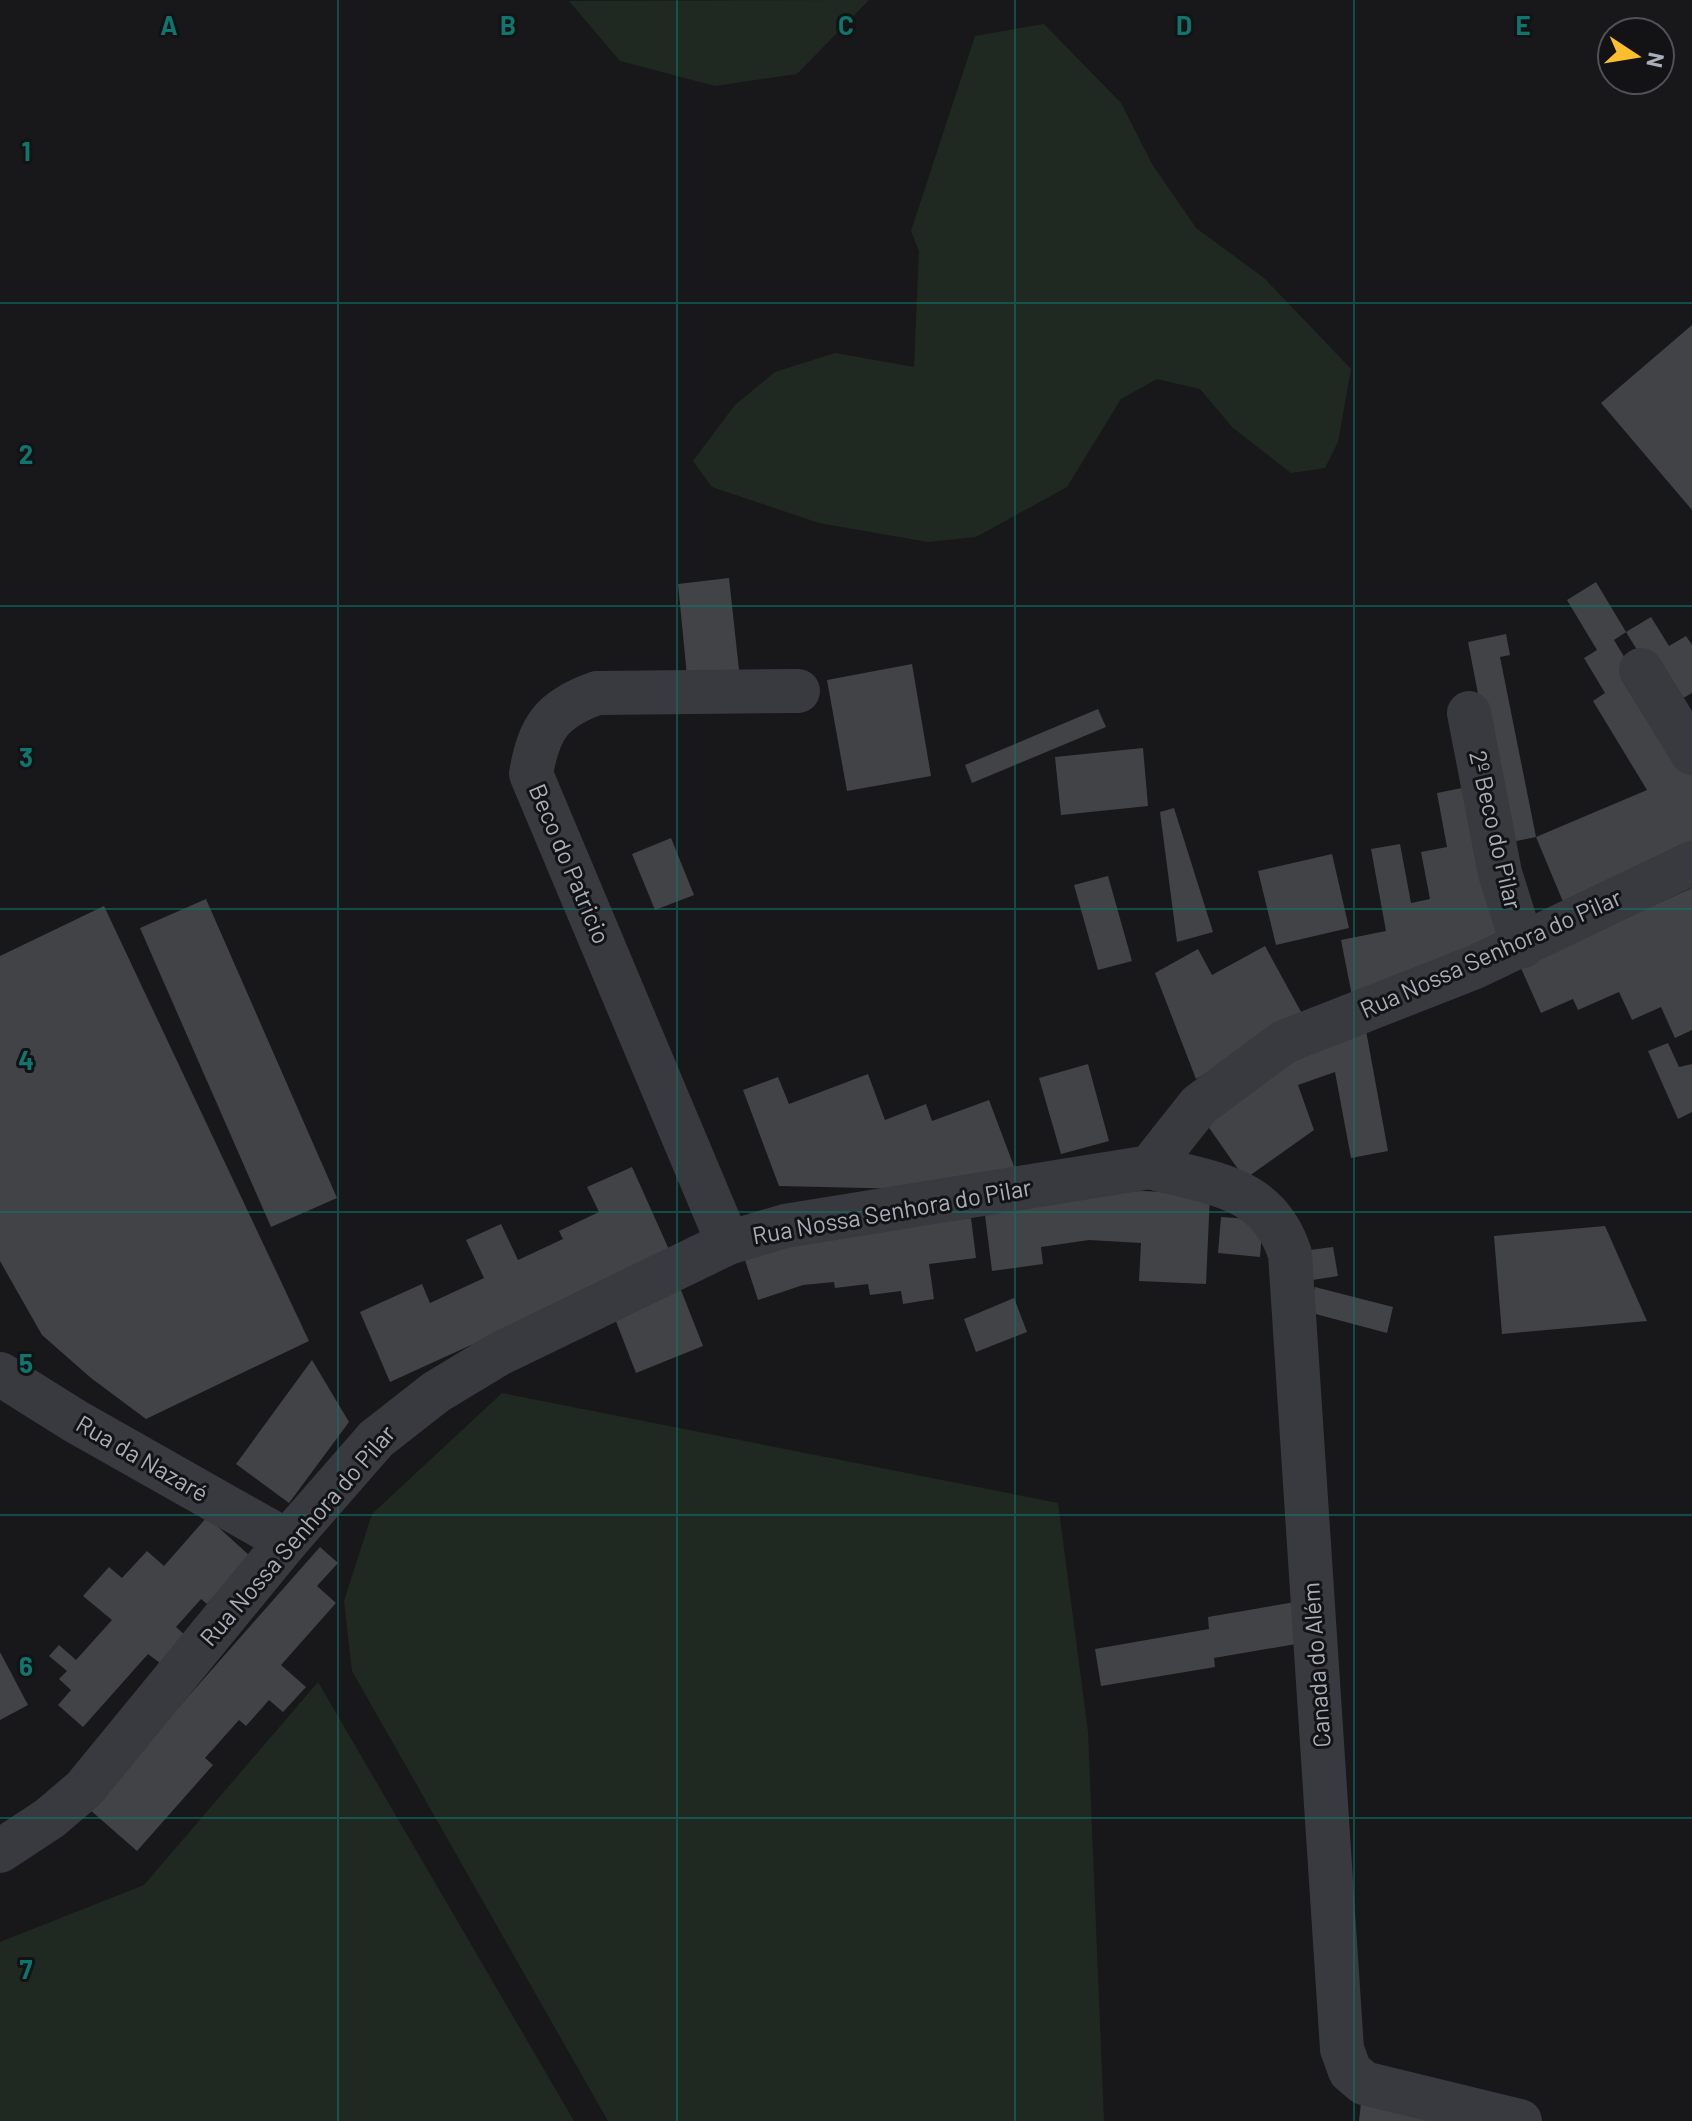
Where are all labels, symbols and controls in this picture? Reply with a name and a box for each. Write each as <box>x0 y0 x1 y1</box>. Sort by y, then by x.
text: A <box>160 9 178 40</box>
text: B <box>500 9 516 40</box>
text: C <box>838 9 854 40</box>
text: D <box>1176 9 1192 40</box>
text: E <box>1515 9 1531 40</box>
north arrow <box>1596 16 1676 96</box>
text: N <box>1642 51 1671 70</box>
text: 1 <box>21 135 31 166</box>
text: 2 <box>19 438 33 469</box>
text: 3 <box>19 741 33 772</box>
street label: 2º Beco do Pilar <box>1464 747 1529 912</box>
street label: Beco do Patricio <box>524 779 617 948</box>
street label: Rua Nossa Senhora do Pilar <box>1355 882 1626 1023</box>
text: 4 <box>18 1044 34 1075</box>
street label: Rua Nossa Senhora do Pilar <box>750 1172 1034 1249</box>
text: 5 <box>19 1347 33 1378</box>
street label: Rua da Nazaré <box>72 1408 214 1507</box>
street label: Rua Nossa Senhora do Pilar <box>193 1419 401 1651</box>
street label: Canada do Além <box>1295 1581 1336 1749</box>
text: 6 <box>19 1650 33 1681</box>
text: 7 <box>20 1953 33 1984</box>

